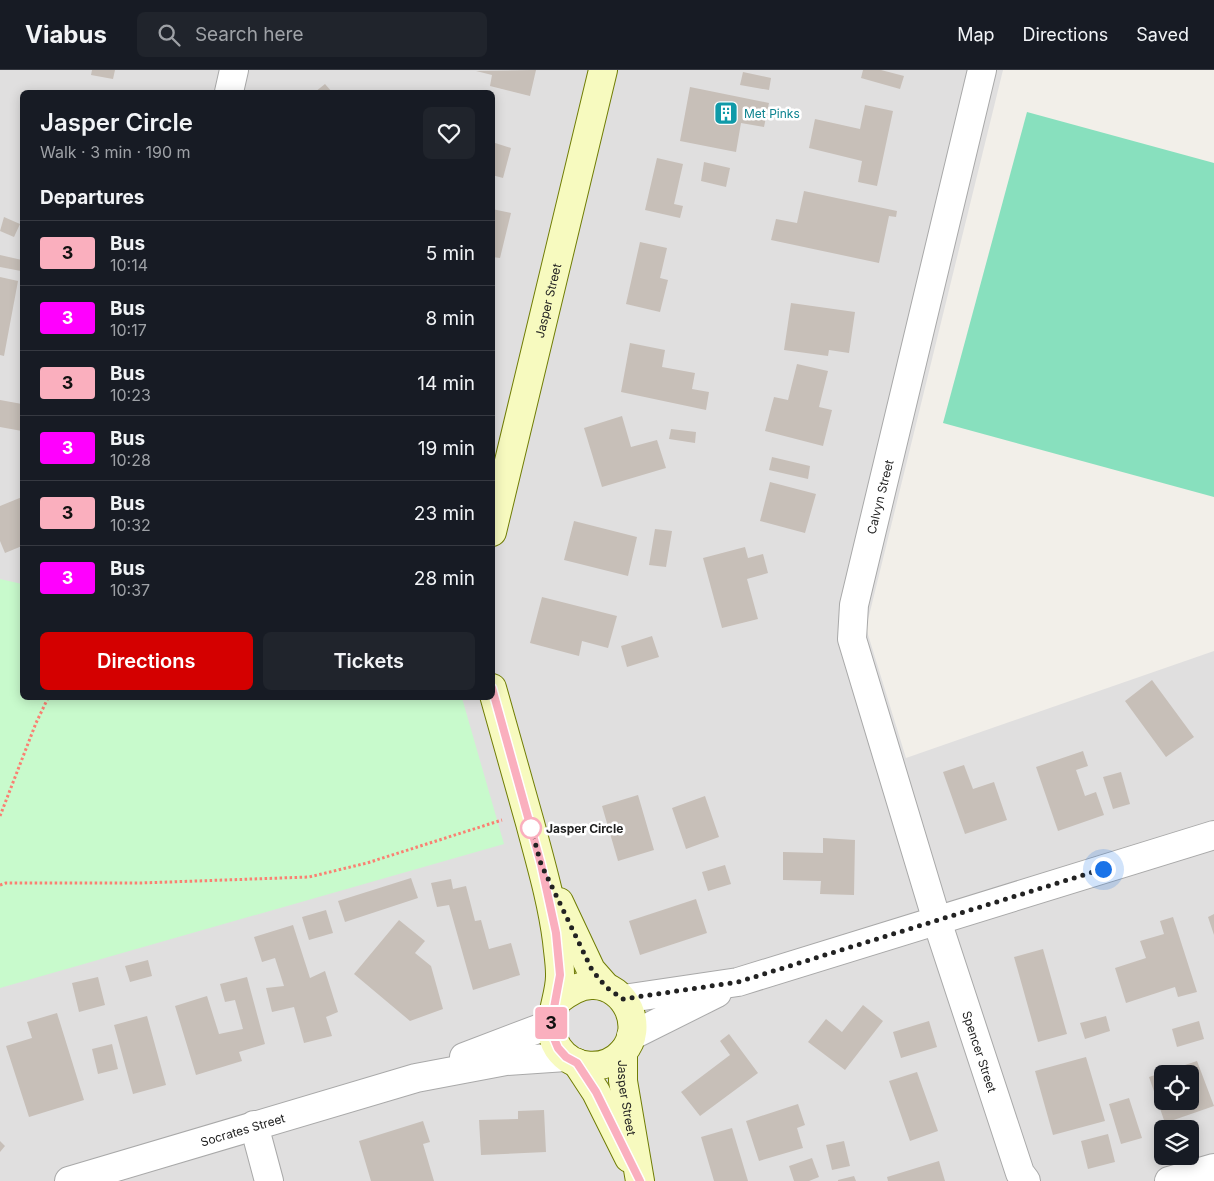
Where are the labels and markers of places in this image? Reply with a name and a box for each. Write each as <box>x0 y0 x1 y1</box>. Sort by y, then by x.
building icon: Met Pinks <box>713 100 739 126</box>
place label: Met Pinks <box>744 106 800 121</box>
marker: Jasper Circle <box>520 817 542 839</box>
place label: Jasper Circle <box>546 821 623 836</box>

